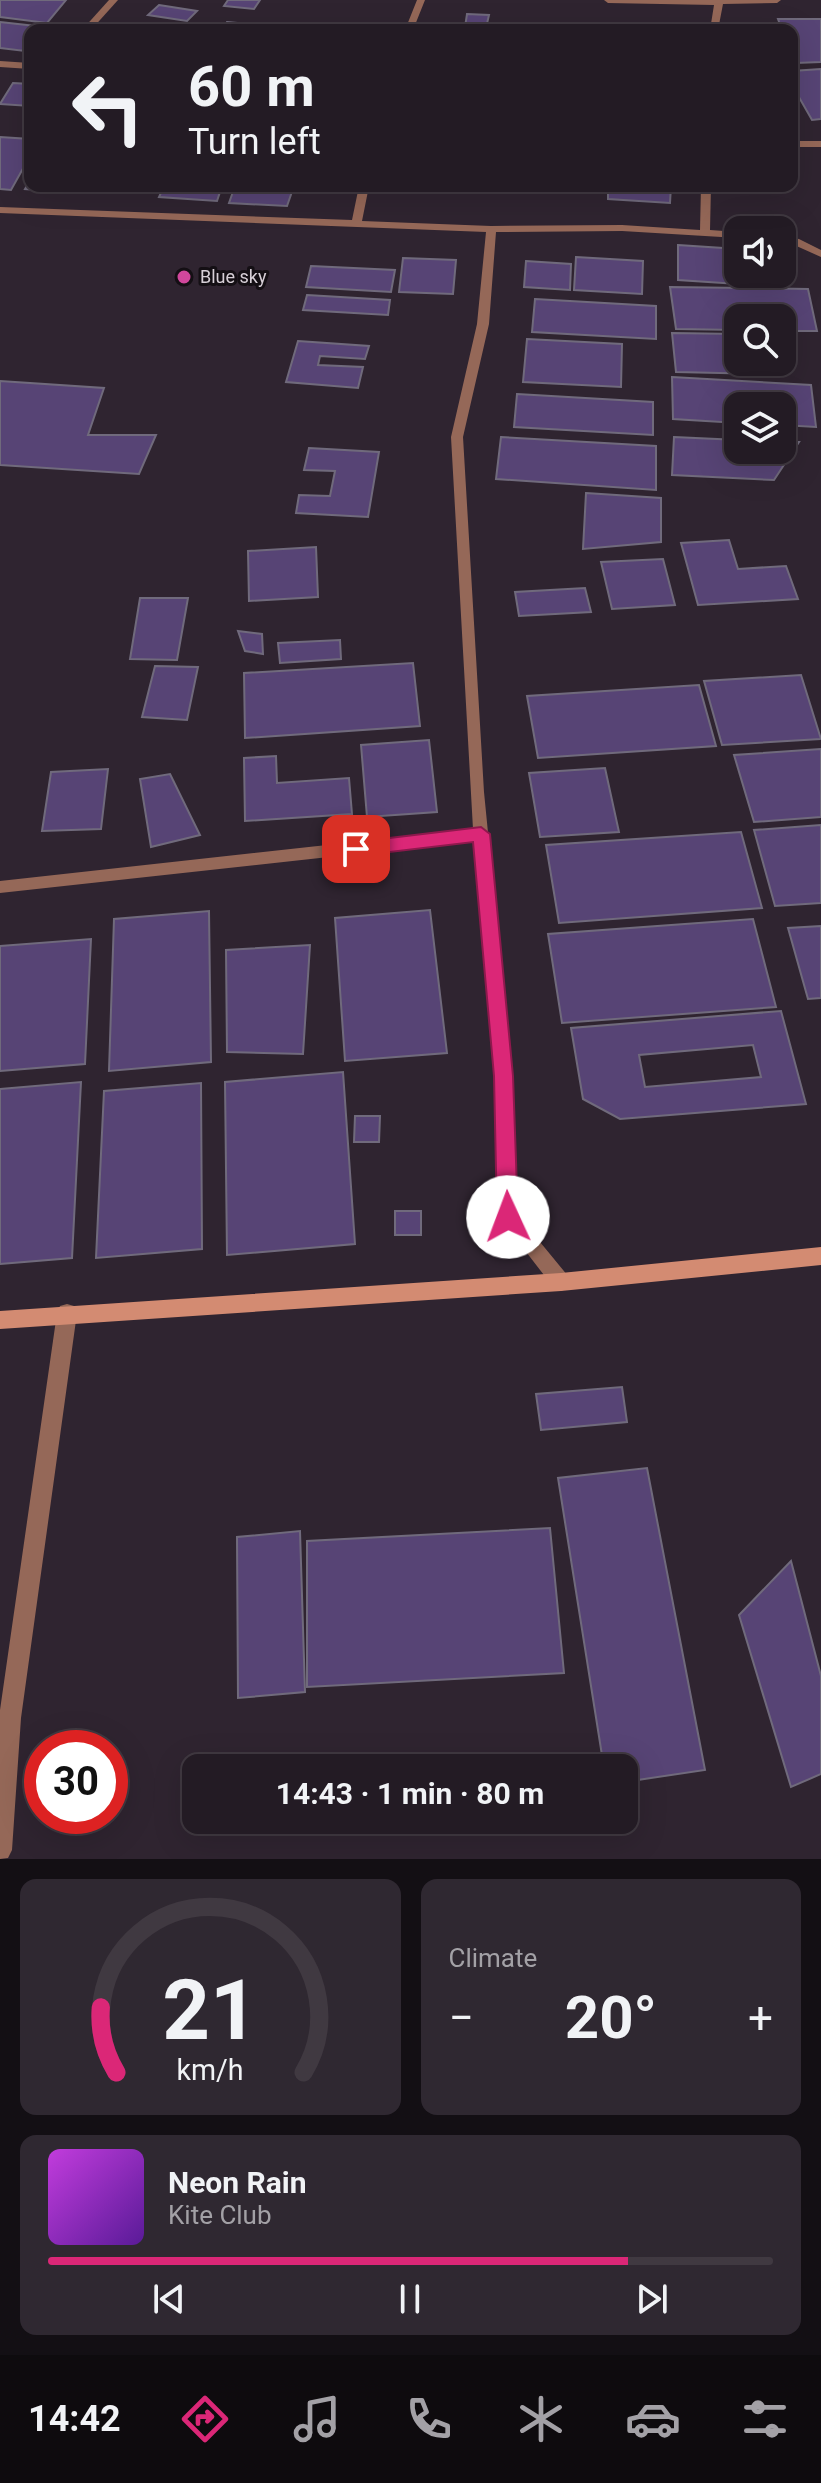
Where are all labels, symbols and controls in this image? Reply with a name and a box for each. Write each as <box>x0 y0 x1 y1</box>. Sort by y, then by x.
text: 60 m <box>188 54 315 120</box>
icon: left <box>56 56 160 160</box>
text: Turn left <box>188 121 321 163</box>
map controls <box>724 216 796 464</box>
button: sound <box>724 216 796 288</box>
place label: Blue sky <box>200 266 267 287</box>
marker: Blue sky <box>175 268 193 286</box>
button: search <box>724 304 796 376</box>
button: layers <box>724 392 796 464</box>
pin <box>322 815 390 883</box>
icon: arrive <box>334 827 378 871</box>
position arrow <box>466 1175 550 1259</box>
speed limit sign: 30 <box>24 1730 128 1834</box>
text: 14:43 · 1 min · 80 m <box>276 1776 544 1811</box>
text: Climate <box>449 1943 537 1973</box>
text: 21 <box>163 1962 258 2059</box>
text: 20° <box>565 1982 657 2053</box>
text: − <box>449 1992 474 2044</box>
text: + <box>748 1992 773 2044</box>
text: km/h <box>177 2053 244 2087</box>
text: Neon Rain <box>168 2165 307 2200</box>
text: Kite Club <box>168 2200 272 2230</box>
icon: previous <box>147 2277 191 2321</box>
icon: pause <box>388 2277 432 2321</box>
icon: next <box>630 2277 674 2321</box>
icon: directions <box>177 2391 233 2447</box>
icon: music <box>289 2391 345 2447</box>
icon: phone <box>401 2391 457 2447</box>
icon: climate <box>513 2391 569 2447</box>
icon: car <box>625 2391 681 2447</box>
icon: filters <box>737 2391 793 2447</box>
text: 14:42 <box>28 2398 121 2440</box>

